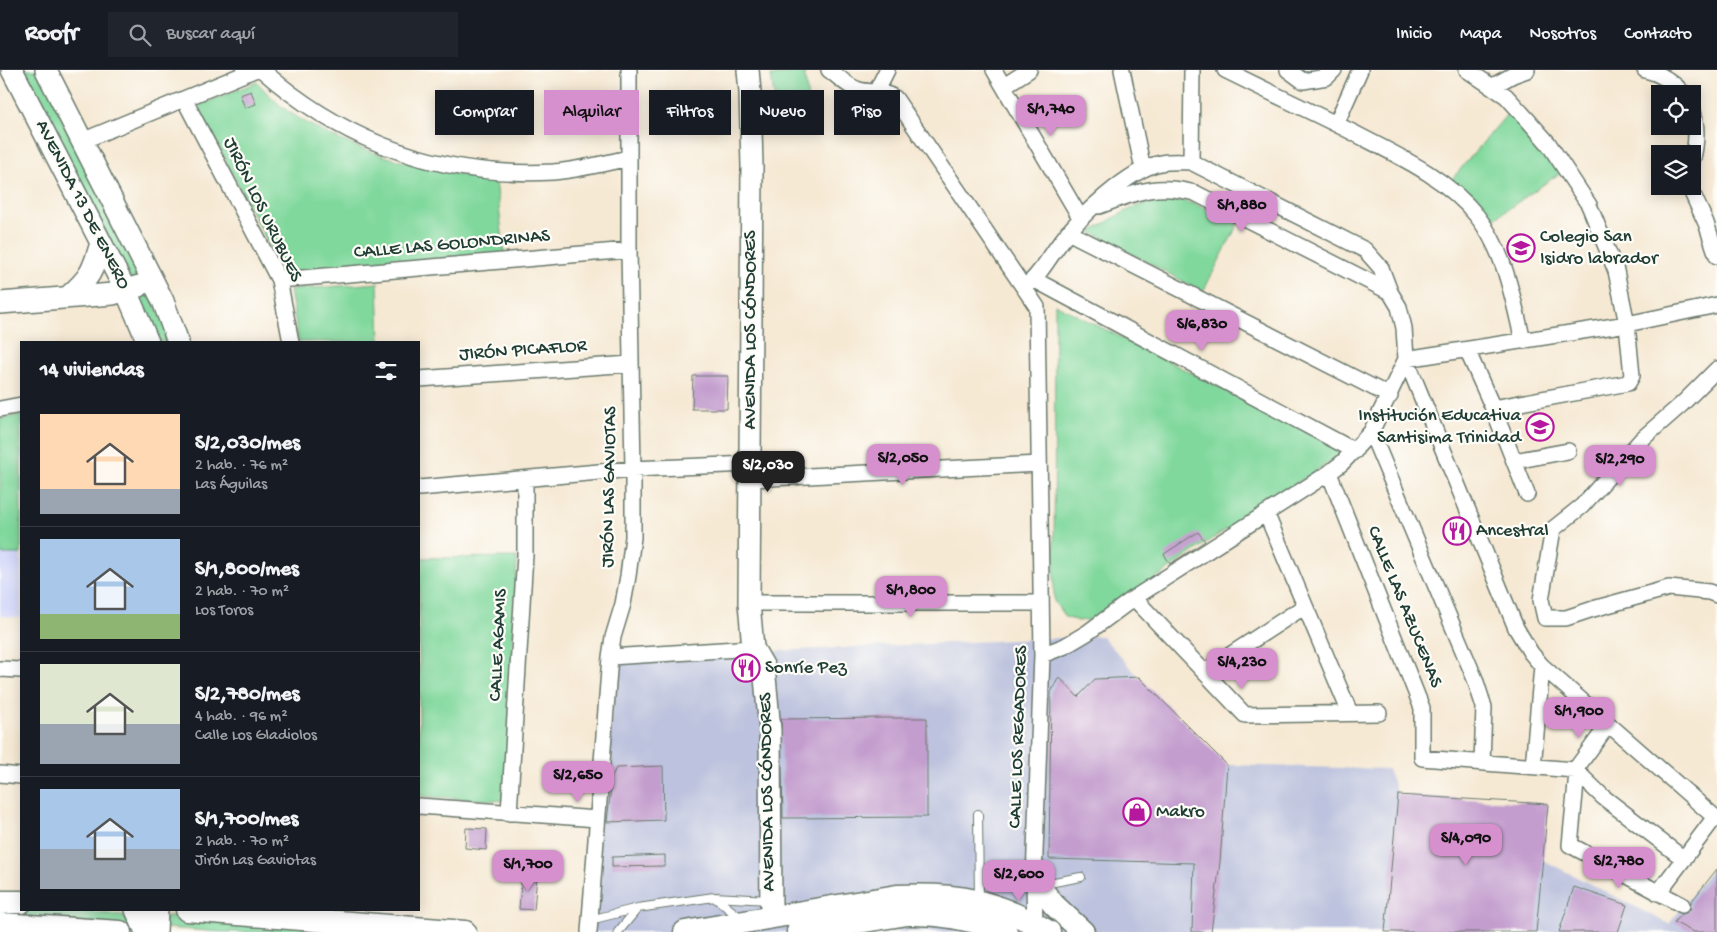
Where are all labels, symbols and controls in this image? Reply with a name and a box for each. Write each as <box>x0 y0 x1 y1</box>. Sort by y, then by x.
search box <box>108 12 458 57</box>
text: Roofr <box>25 20 78 49</box>
icon: search <box>126 21 154 49</box>
text: Buscar aquí <box>166 23 255 46</box>
text: Inicio <box>1396 24 1432 45</box>
text: Mapa <box>1460 24 1501 45</box>
text: Nosotros <box>1529 24 1596 45</box>
text: Contacto <box>1624 24 1692 45</box>
map controls <box>1651 85 1701 195</box>
button: locate <box>1651 85 1701 135</box>
chip: Comprar <box>435 90 534 135</box>
chip: Alquilar <box>544 90 639 135</box>
chip: Filtros <box>649 90 731 135</box>
chip: Nuevo <box>741 90 824 135</box>
chip: Piso <box>834 90 900 135</box>
pin: S/1,740 <box>1005 94 1097 137</box>
text: S/1,740 <box>1027 101 1075 120</box>
street label: AVENIDA 13 DE ENERO <box>29 117 135 294</box>
street label: JIRÓN LOS URUBUES <box>217 134 307 286</box>
button: layers <box>1651 145 1701 195</box>
pin: S/1,880 <box>1196 190 1288 233</box>
text: S/1,880 <box>1217 197 1267 216</box>
street label: CALLE LAS GOLONDRINAS <box>353 225 551 265</box>
place label: Colegio San Isidro labrador <box>1540 226 1660 271</box>
street label: AVENIDA LOS CÓNDORES <box>740 230 763 429</box>
school or university icon: Colegio San Isidro labrador <box>1506 233 1536 263</box>
pin: S/6,830 <box>1156 310 1248 352</box>
text: S/6,830 <box>1177 316 1227 335</box>
street label: JIRÓN PICAFLOR <box>459 335 588 367</box>
icon: filters <box>372 357 400 385</box>
text: 14 viviendas <box>40 359 144 384</box>
place label: Institución Educativa Santisima Trinidad <box>1358 405 1523 450</box>
street label: JIRÓN LAS GAVIOTAS <box>597 406 623 568</box>
school or university icon: Institución Educativa Santisima Trinidad <box>1525 412 1555 442</box>
text: S/2,030/mes <box>195 432 300 457</box>
icon: home <box>80 434 140 494</box>
pin: S/2,050 <box>857 444 949 486</box>
pin: S/2,290 <box>1574 444 1666 487</box>
pin: S/2,030 <box>722 450 814 493</box>
text: S/2,050 <box>878 450 928 469</box>
text: S/2,290 <box>1595 451 1645 470</box>
text: 2 hab. · 76 m² <box>195 457 288 476</box>
text: S/2,030 <box>743 457 793 476</box>
text: Las Águilas <box>195 476 267 495</box>
restaurant icon: Ancestral <box>1442 516 1472 546</box>
place label: Ancestral <box>1476 520 1549 543</box>
street label: CALLE LAS AZUCENAS <box>1361 523 1447 691</box>
text: S/1,800/mes <box>195 558 299 583</box>
icon: home <box>80 559 140 619</box>
pin: S/1,800 <box>865 576 957 618</box>
text: S/1,800 <box>886 582 936 601</box>
text: 2 hab. · 70 m² <box>195 583 289 602</box>
street label: CALLE AGAMIS <box>485 588 513 702</box>
text: Los Toros <box>195 602 253 621</box>
street label: CALLE LOS REGADORES <box>1004 645 1034 829</box>
pin: S/4,230 <box>1196 648 1288 690</box>
restaurant icon: Sonríe Pez <box>731 653 761 683</box>
text: S/4,230 <box>1217 654 1267 673</box>
place label: Sonríe Pez <box>765 657 847 680</box>
text: S/2,780/mes <box>195 683 300 708</box>
icon: home <box>80 684 140 744</box>
street label: AVENIDA LOS CÓNDORES <box>755 692 781 892</box>
pin: S/1,900 <box>1533 696 1625 739</box>
text: S/1,900 <box>1555 703 1603 722</box>
text: 4 hab. · 96 m² <box>195 708 288 727</box>
text: Calle Los Gladiolos <box>195 727 317 746</box>
pin: S/2,650 <box>532 760 624 803</box>
text: S/2,650 <box>553 767 603 786</box>
shop icon: Makro <box>1122 797 1152 827</box>
place label: Makro <box>1156 801 1205 824</box>
text: S/1,700/mes <box>195 808 298 833</box>
icon: home <box>80 809 140 869</box>
pin: S/4,090 <box>1420 824 1512 866</box>
text: S/4,090 <box>1441 830 1491 849</box>
text: 2 hab. · 70 m² <box>195 833 289 852</box>
pin: S/2,780 <box>1573 846 1665 889</box>
pin: S/1,700 <box>482 850 574 892</box>
text: Jirón Las Gaviotas <box>195 852 316 871</box>
text: S/2,780 <box>1594 853 1644 872</box>
text: S/1,700 <box>503 856 553 875</box>
pin: S/2,600 <box>973 860 1065 902</box>
text: S/2,600 <box>994 866 1044 885</box>

